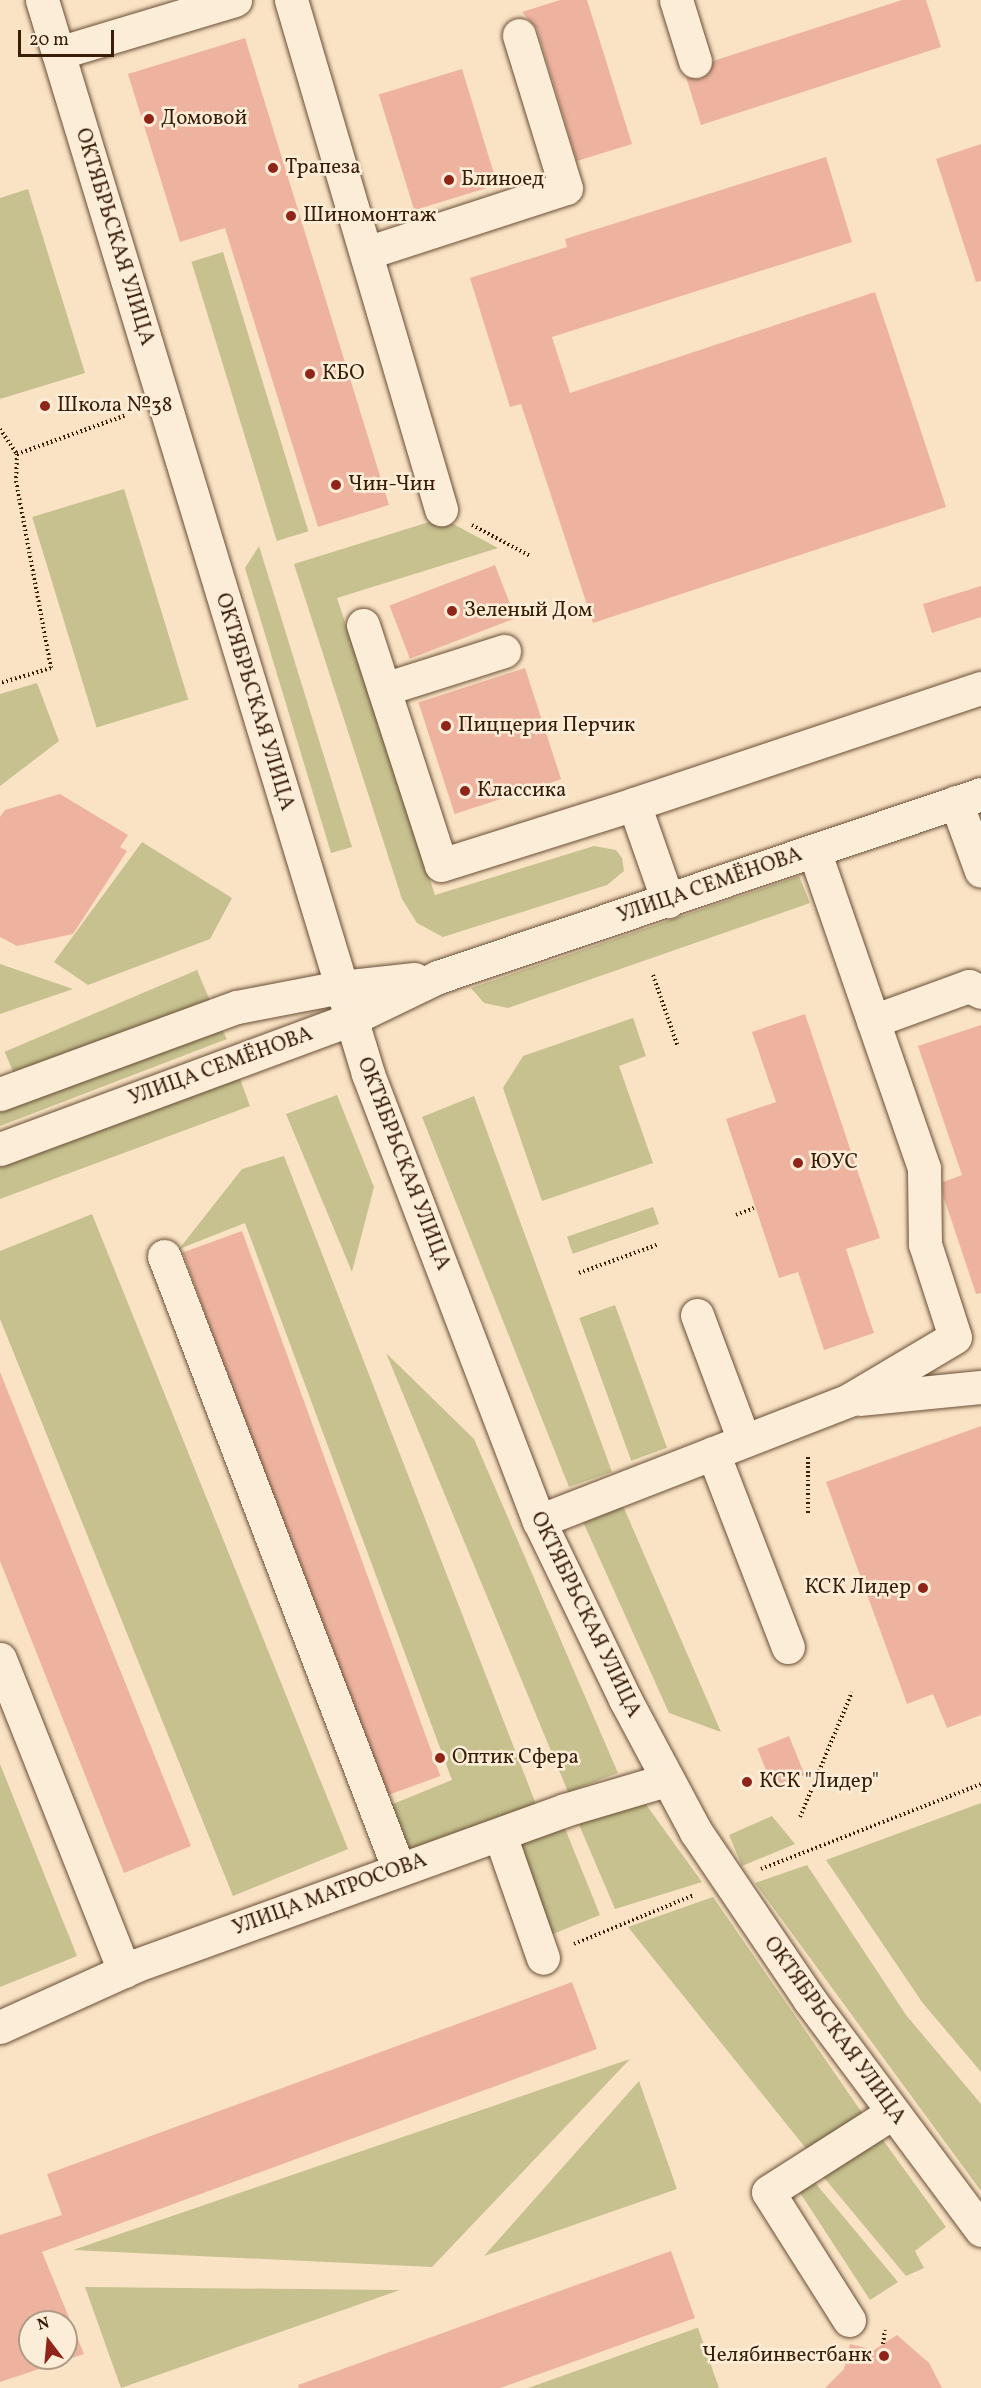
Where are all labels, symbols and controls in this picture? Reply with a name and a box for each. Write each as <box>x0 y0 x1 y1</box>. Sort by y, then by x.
scale bar <box>21 18 117 56</box>
text: 20 m <box>29 28 69 53</box>
place label: Домовой <box>161 106 247 132</box>
marker: Домовой <box>142 112 156 126</box>
street label: ОКТЯБРЬСКАЯ УЛИЦА <box>69 125 159 349</box>
place label: Трапеза <box>285 155 361 181</box>
marker: Трапеза <box>266 161 280 175</box>
place label: Блиноед <box>461 167 544 193</box>
marker: Блиноед <box>442 173 456 187</box>
place label: Шиномонтаж <box>303 203 436 229</box>
marker: Шиномонтаж <box>284 209 298 223</box>
place label: КБО <box>322 361 365 387</box>
marker: КБО <box>303 367 317 381</box>
place label: Школа №38 <box>57 393 172 419</box>
marker: Школа №38 <box>38 399 52 413</box>
place label: Чин-Чин <box>348 472 435 498</box>
marker: Чин-Чин <box>329 478 343 492</box>
street label: ОКТЯБРЬСКАЯ УЛИЦА <box>209 590 299 814</box>
place label: Зеленый Дом <box>464 598 592 624</box>
marker: Зеленый Дом <box>445 604 459 618</box>
place label: Пиццерия Перчик <box>458 713 635 739</box>
marker: Пиццерия Перчик <box>439 719 453 733</box>
place label: Классика <box>477 778 566 804</box>
marker: Классика <box>458 784 472 798</box>
street label: УЛИЦА СЕМЁНОВА <box>614 843 806 929</box>
street label: УЛИЦА СЕМЁНОВА <box>126 1022 316 1112</box>
street label: ОКТЯБРЬСКАЯ УЛИЦА <box>351 1054 455 1274</box>
place label: ЮУС <box>810 1150 858 1176</box>
marker: ЮУС <box>791 1156 805 1170</box>
street label: ОКТЯБРЬСКАЯ УЛИЦА <box>524 1508 646 1722</box>
place label: КСК Лидер <box>804 1575 911 1601</box>
marker: КСК Лидер <box>916 1581 930 1595</box>
place label: Оптик Сфера <box>452 1745 579 1771</box>
marker: Оптик Сфера <box>433 1751 447 1765</box>
place label: КСК "Лидер" <box>759 1769 879 1795</box>
marker: КСК "Лидер" <box>740 1775 754 1789</box>
street label: УЛИЦА МАТРОСОВА <box>229 1848 431 1942</box>
street label: ОКТЯБРЬСКАЯ УЛИЦА <box>757 1932 911 2130</box>
north arrow <box>18 2310 78 2370</box>
text: N <box>35 2312 52 2337</box>
place label: Челябинвестбанк <box>702 2343 872 2369</box>
marker: Челябинвестбанк <box>877 2349 891 2363</box>

